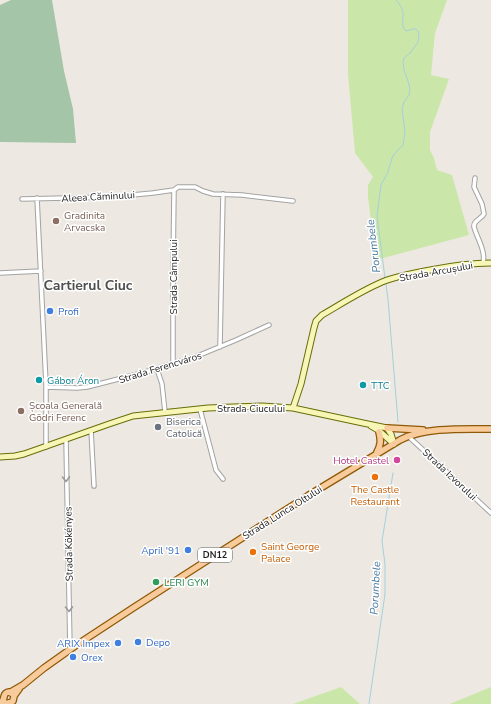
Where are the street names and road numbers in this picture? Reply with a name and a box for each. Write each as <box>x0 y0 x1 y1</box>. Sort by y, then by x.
street label: Aleea Căminului <box>61 188 135 206</box>
street label: Strada Câmpului <box>167 240 181 314</box>
street label: Strada Arcușului <box>398 259 474 285</box>
street label: Strada Ferencváros <box>117 349 204 387</box>
street label: Strada Ciucului <box>217 402 285 416</box>
street label: Strada Izvorului <box>419 446 480 504</box>
street label: Strada Lunca Oltului <box>240 483 325 543</box>
street label: Strada Kökényes <box>61 506 77 582</box>
road number: DN12 <box>198 548 232 562</box>

